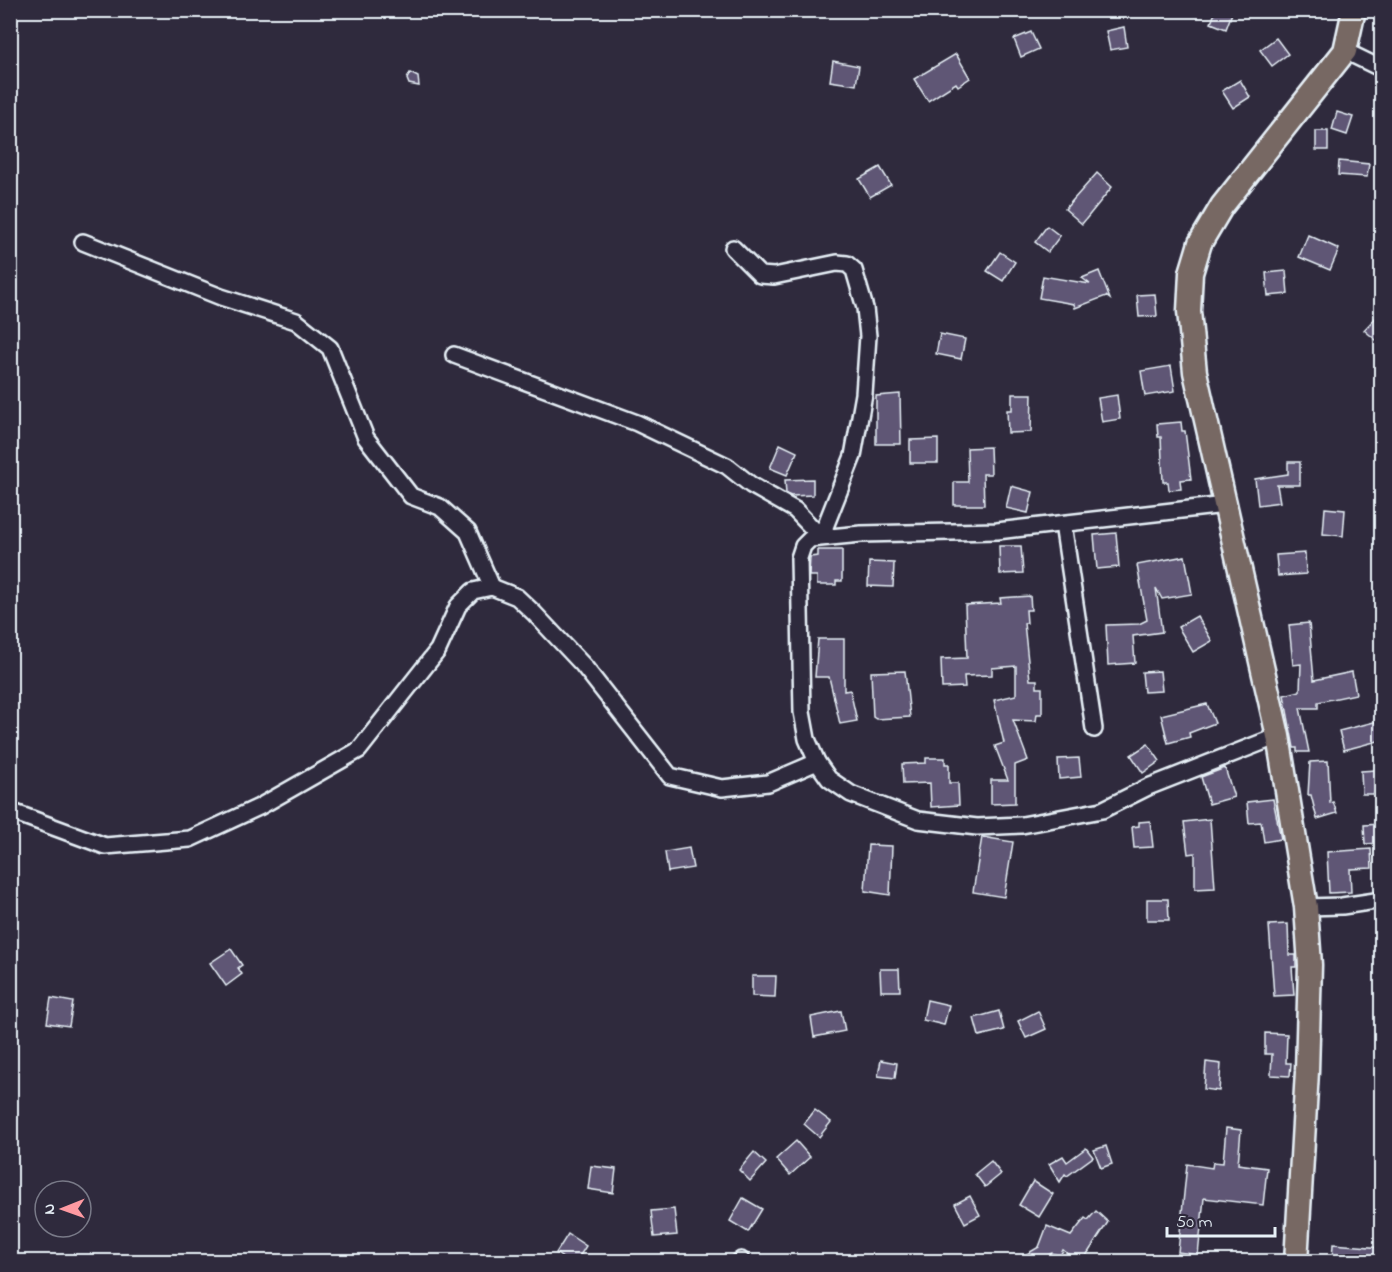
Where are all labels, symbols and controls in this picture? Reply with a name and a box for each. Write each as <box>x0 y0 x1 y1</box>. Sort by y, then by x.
north arrow <box>33 1179 93 1239</box>
scale bar <box>1167 1200 1275 1238</box>
text: N <box>38 1203 62 1215</box>
text: 50 m <box>1176 1210 1213 1236</box>

